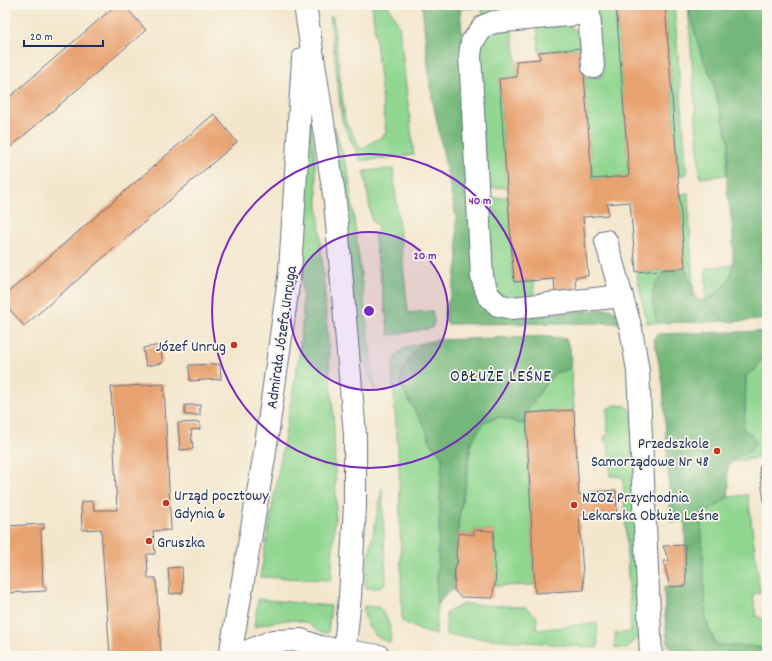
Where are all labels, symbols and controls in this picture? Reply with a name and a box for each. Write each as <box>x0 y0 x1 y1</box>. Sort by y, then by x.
scale bar <box>24 22 103 48</box>
text: 20 m <box>30 29 53 46</box>
text: 40 m <box>469 193 491 210</box>
text: 20 m <box>414 248 436 265</box>
street label: Admirała Józefa Unruga <box>261 264 304 410</box>
centre of rings <box>362 304 376 318</box>
place label: Józef Unrug <box>156 336 226 359</box>
marker: Józef Unrug <box>229 340 239 350</box>
district label: OBŁUŻE LEŚNE <box>450 366 552 390</box>
place label: Przedszkole Samorządowe Nr 48 <box>591 433 709 474</box>
marker: Przedszkole Samorządowe Nr 48 <box>712 446 722 456</box>
place label: Urząd pocztowy Gdynia 6 <box>174 485 269 526</box>
place label: NZOZ Przychodnia Lekarska Obłuże Leśne <box>582 487 719 528</box>
marker: Urząd pocztowy Gdynia 6 <box>161 498 171 508</box>
marker: NZOZ Przychodnia Lekarska Obłuże Leśne <box>569 500 579 510</box>
place label: Gruszka <box>157 532 205 555</box>
marker: Gruszka <box>144 536 154 546</box>

